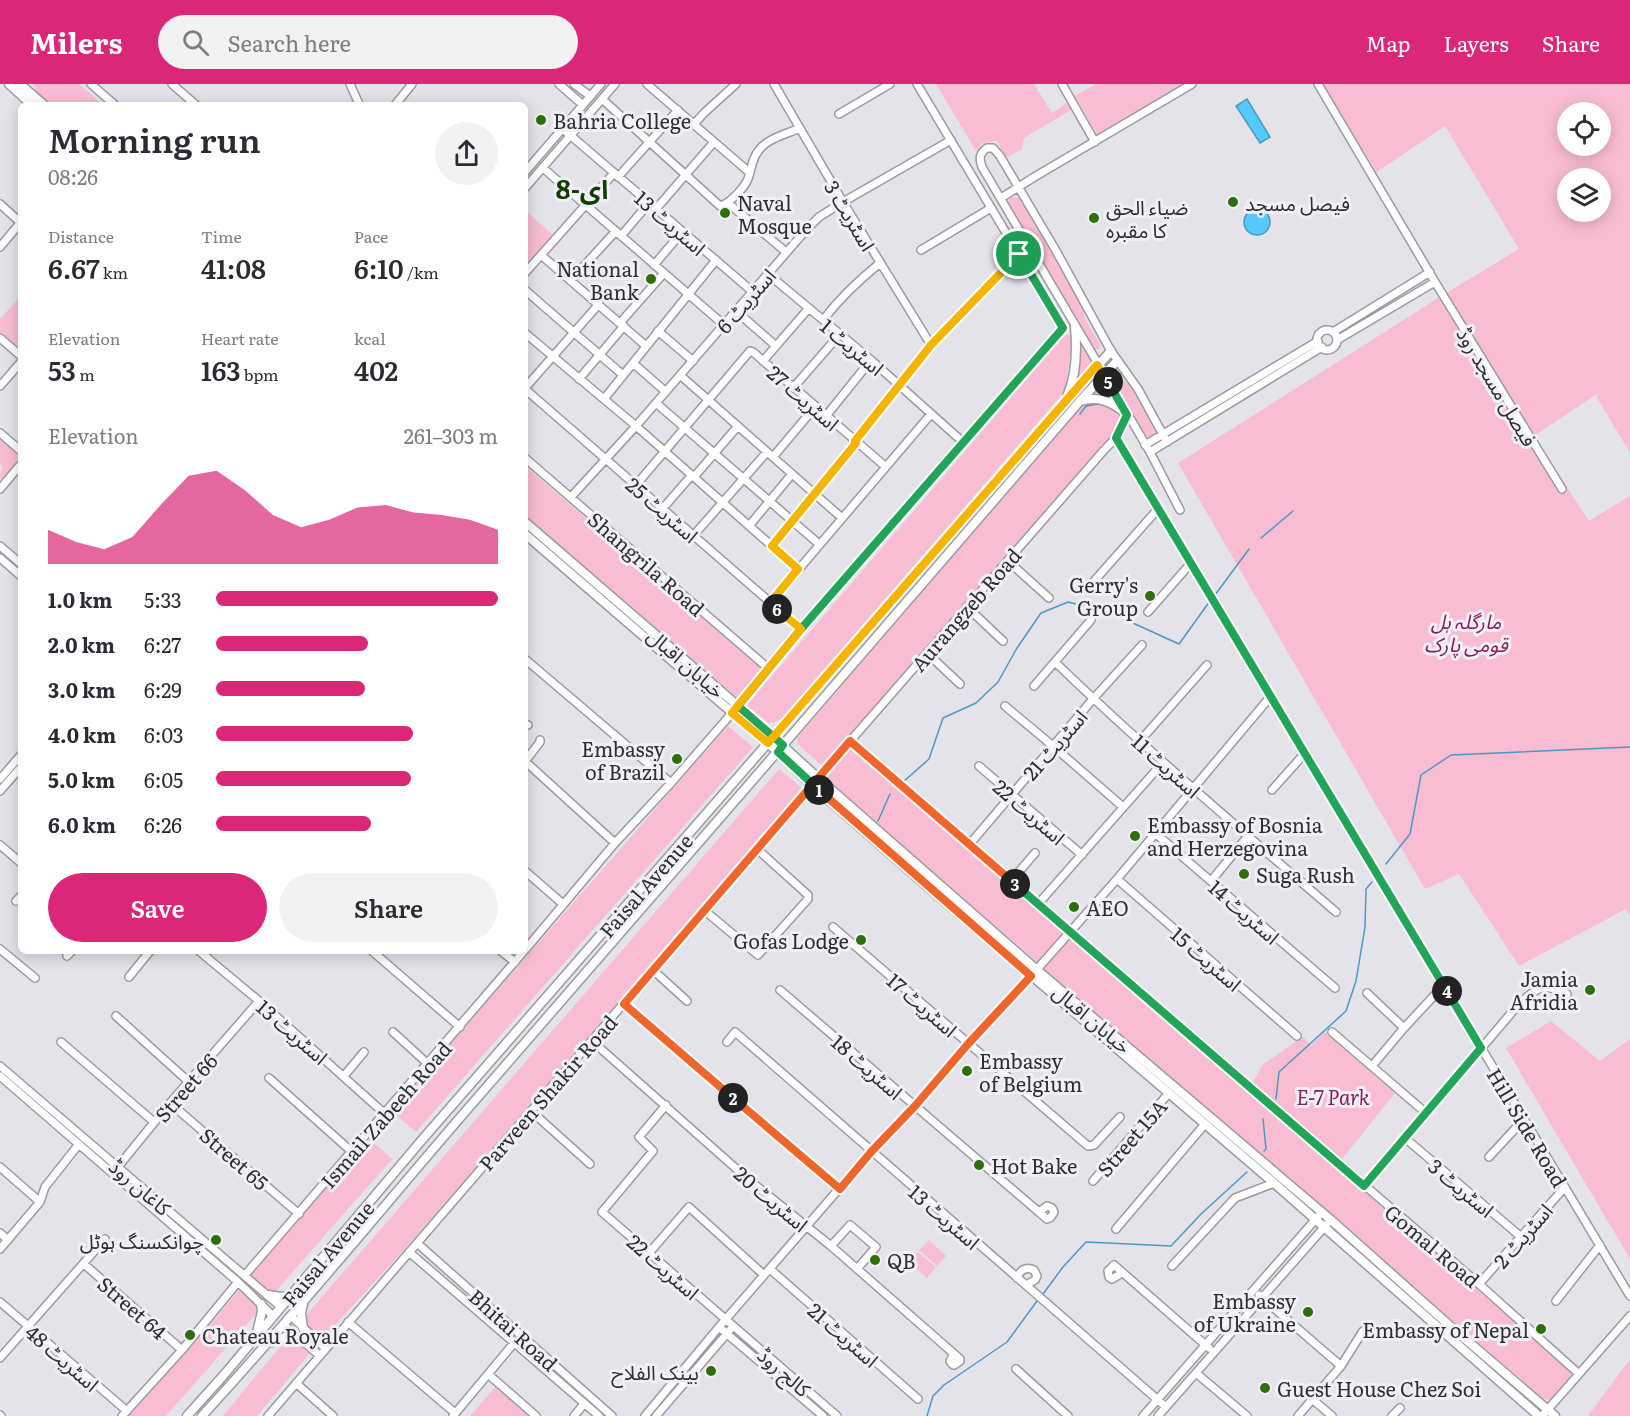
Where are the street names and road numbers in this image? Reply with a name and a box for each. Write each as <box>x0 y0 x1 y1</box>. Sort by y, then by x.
street label: اسٹریٹ 3 <box>818 174 884 256</box>
street label: اسٹریٹ 13 <box>629 182 713 262</box>
street label: اسٹریٹ 6 <box>708 261 782 339</box>
street label: اسٹریٹ 1 <box>815 310 891 382</box>
street label: فیصل مسجد روڈ <box>1450 321 1546 451</box>
street label: اسٹریٹ 27 <box>761 357 847 437</box>
street label: اسٹریٹ 25 <box>620 469 706 549</box>
street label: Shangrila Road <box>582 504 712 622</box>
street label: Aurangzeb Road <box>903 541 1027 677</box>
street label: خیابان اقبال <box>642 620 732 704</box>
street label: اسٹریٹ 21 <box>1015 702 1093 786</box>
street label: اسٹریٹ 11 <box>1126 726 1208 804</box>
street label: اسٹریٹ 22 <box>987 771 1073 851</box>
street label: Faisal Avenue <box>591 826 699 944</box>
street label: اسٹریٹ 14 <box>1203 872 1287 950</box>
street label: اسٹریٹ 15 <box>1165 919 1249 997</box>
street label: اسٹریٹ 17 <box>881 965 965 1043</box>
street label: خیابان اقبال <box>1047 976 1139 1060</box>
street label: اسٹریٹ 13 <box>251 991 335 1071</box>
street label: Parveen Shakir Road <box>471 1007 623 1177</box>
street label: اسٹریٹ 18 <box>826 1026 910 1106</box>
street label: Ismail Zabeeh Road <box>313 1034 457 1194</box>
street label: Street 66 <box>147 1046 224 1128</box>
street label: Hill Side Road <box>1481 1062 1575 1192</box>
street label: Street 15A <box>1089 1091 1173 1182</box>
street label: Street 65 <box>194 1120 276 1196</box>
street label: اسٹریٹ 3 <box>1423 1150 1501 1224</box>
street label: کاغان روڈ <box>103 1151 179 1222</box>
street label: اسٹریٹ 20 <box>728 1158 816 1238</box>
street label: اسٹریٹ 13 <box>903 1176 987 1256</box>
street label: Faisal Avenue <box>274 1194 380 1312</box>
street label: Gomal Road <box>1379 1196 1487 1294</box>
street label: اسٹریٹ 2 <box>1485 1196 1559 1274</box>
street label: اسٹریٹ 22 <box>621 1226 707 1306</box>
street label: Street 64 <box>92 1268 174 1346</box>
street label: Bhitai Road <box>463 1281 565 1377</box>
street label: اسٹریٹ 21 <box>802 1295 886 1373</box>
street label: اسٹریٹ 48 <box>20 1316 106 1398</box>
street label: کالج روڈ <box>750 1339 819 1405</box>

